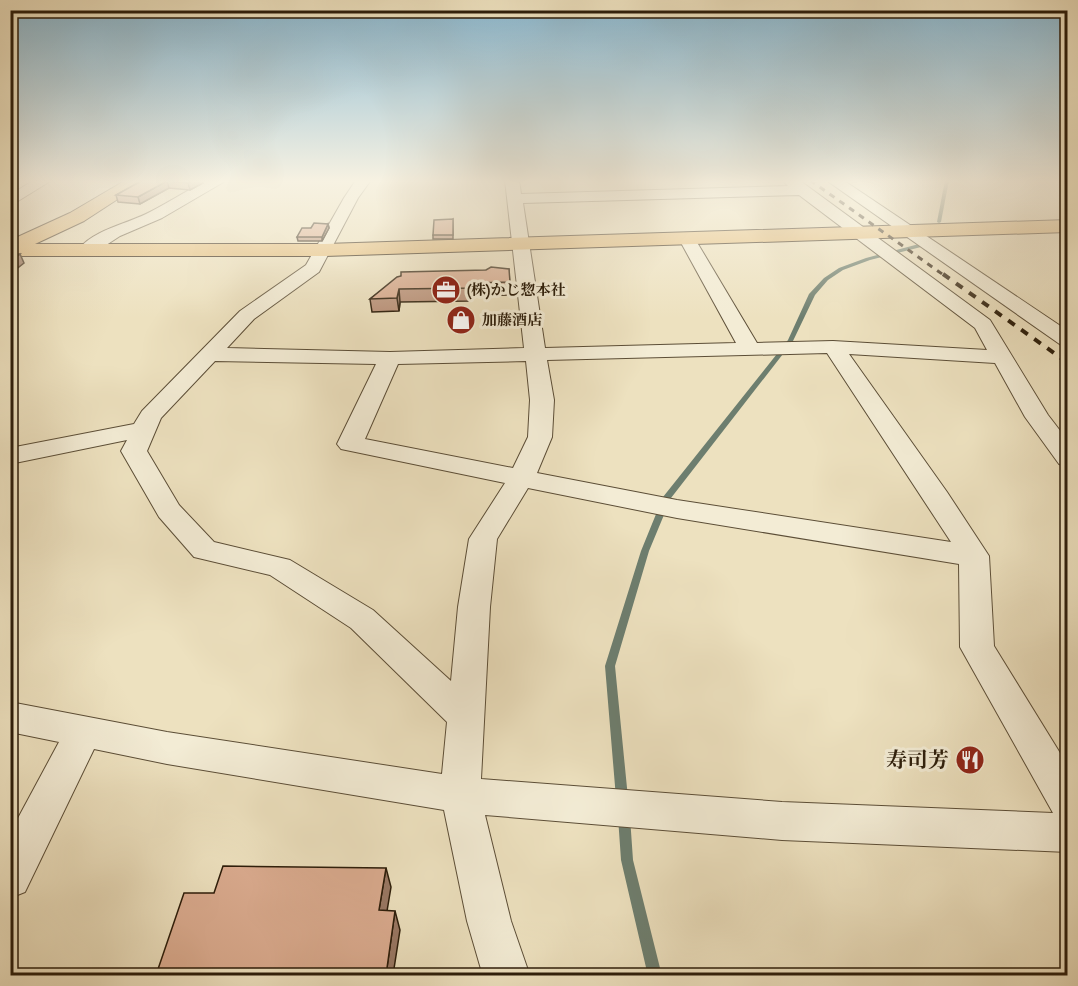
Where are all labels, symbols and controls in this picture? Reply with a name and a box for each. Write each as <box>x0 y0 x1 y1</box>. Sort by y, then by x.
office icon: (株)かじ惣本社 <box>430 274 462 306</box>
place label: (株)かじ惣本社 <box>467 281 565 300</box>
shop icon: 加藤酒店 <box>445 304 477 336</box>
place label: 加藤酒店 <box>482 311 542 329</box>
restaurant icon: 寿司芳 <box>954 744 986 776</box>
place label: 寿司芳 <box>886 747 949 773</box>

